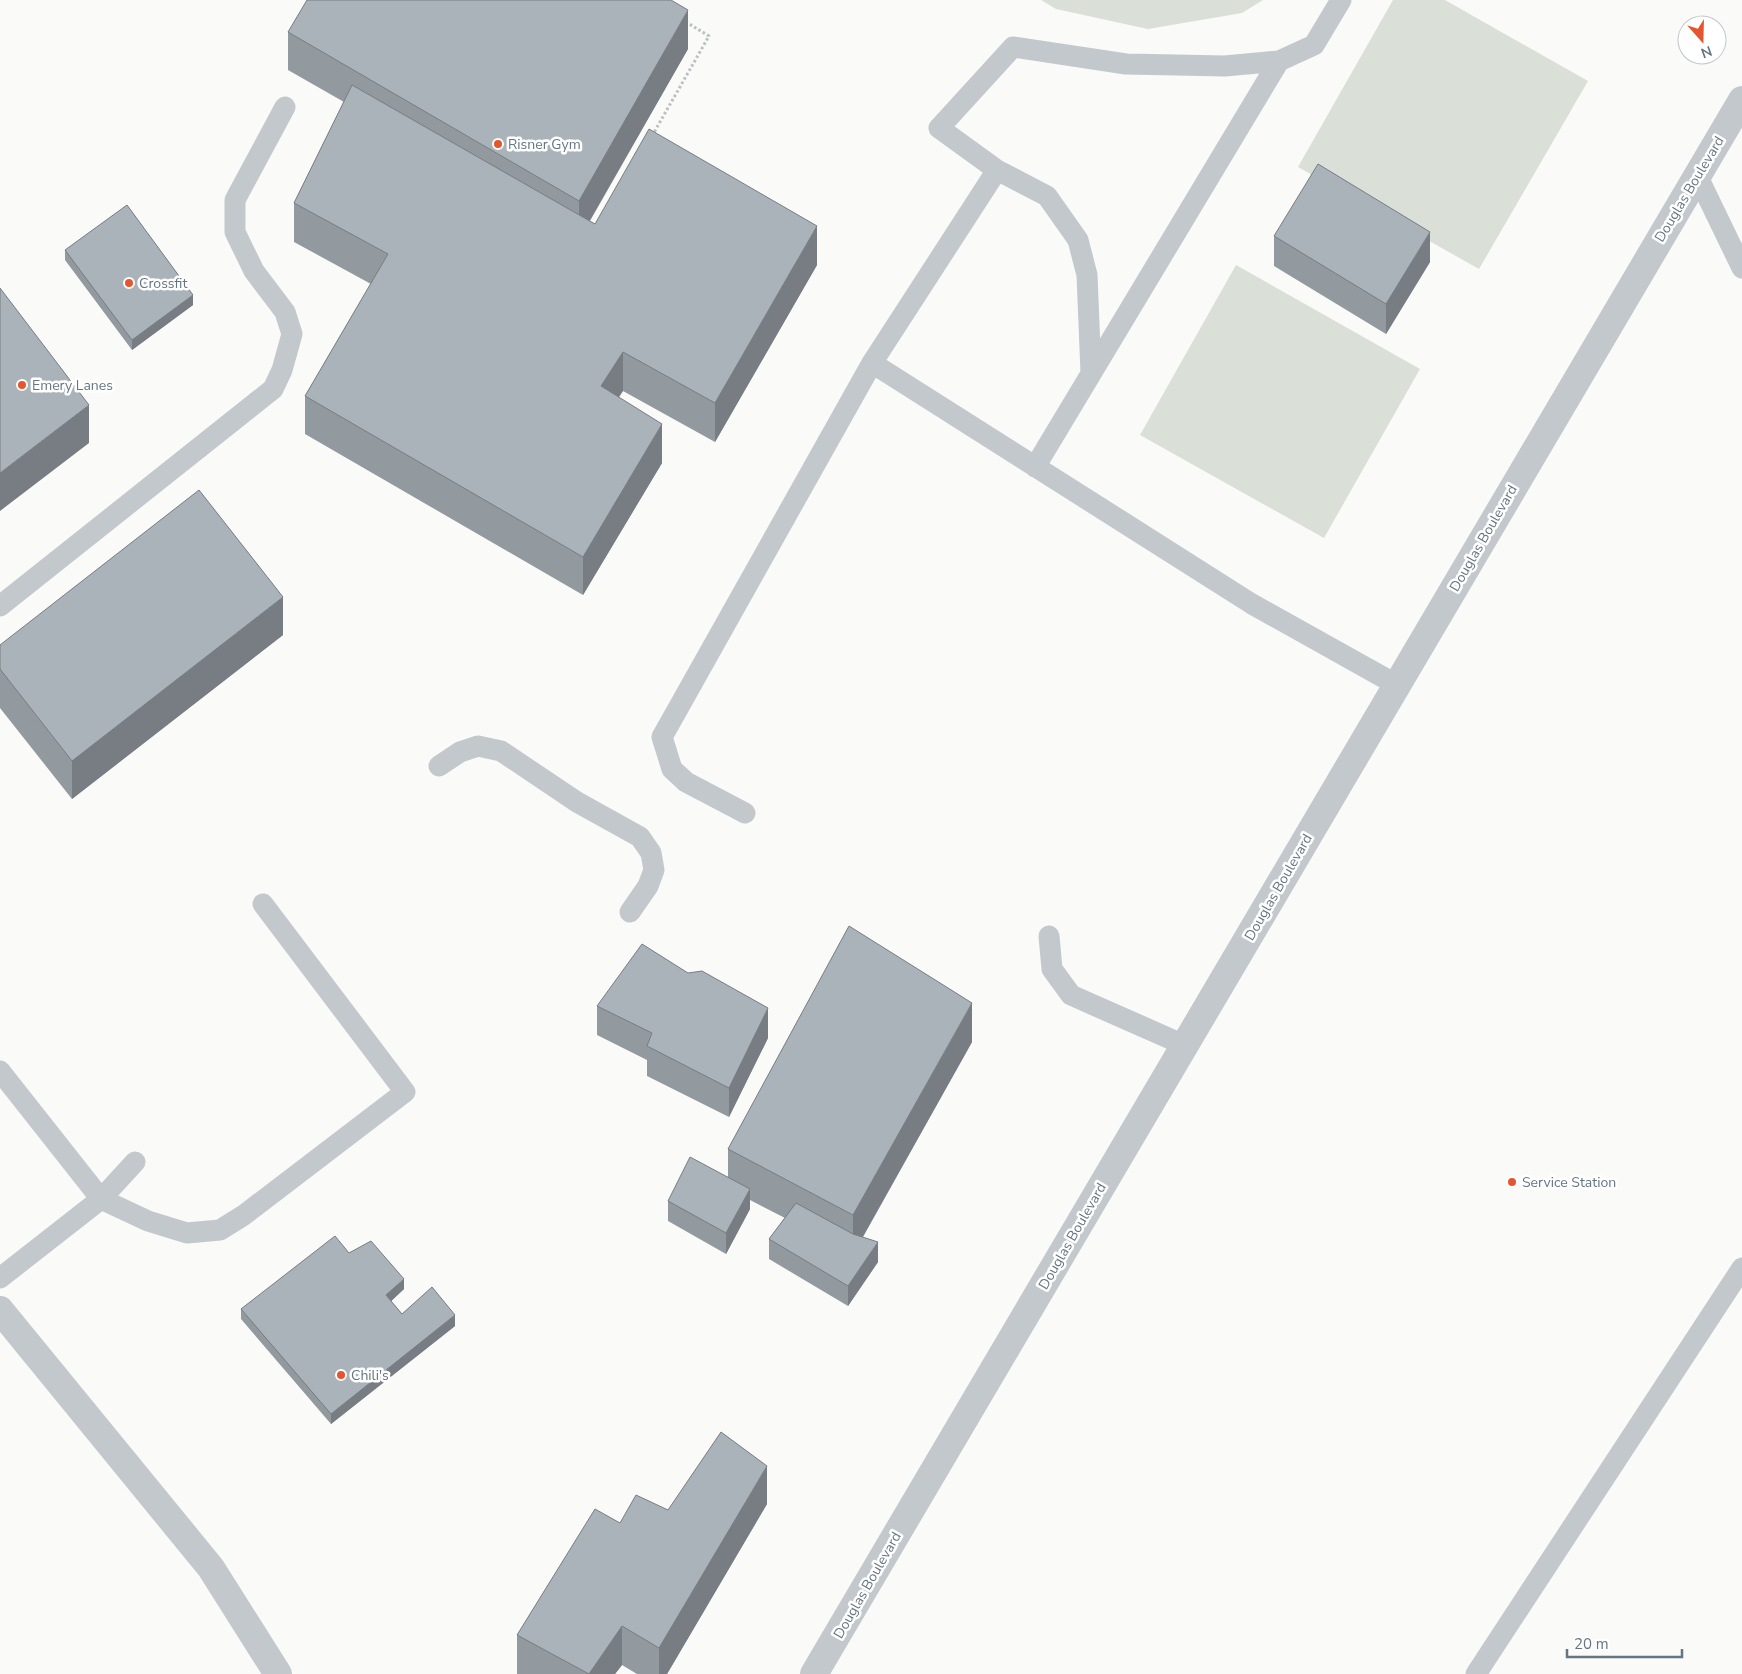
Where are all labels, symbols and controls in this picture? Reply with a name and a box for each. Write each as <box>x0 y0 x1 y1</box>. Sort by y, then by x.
north arrow <box>1677 15 1727 65</box>
text: N <box>1698 41 1714 62</box>
street label: Douglas Boulevard <box>1650 133 1729 246</box>
place label: Risner Gym <box>508 135 581 154</box>
marker: Risner Gym <box>492 138 504 150</box>
place label: Crossfit <box>139 274 187 293</box>
marker: Crossfit <box>123 277 135 289</box>
place label: Emery Lanes <box>32 376 113 395</box>
marker: Emery Lanes <box>16 379 28 391</box>
street label: Douglas Boulevard <box>1445 481 1522 595</box>
street label: Douglas Boulevard <box>1240 830 1317 944</box>
place label: Service Station <box>1522 1173 1616 1192</box>
marker: Service Station <box>1506 1176 1518 1188</box>
street label: Douglas Boulevard <box>1034 1179 1111 1293</box>
place label: Chili's <box>351 1366 389 1385</box>
marker: Chili's <box>335 1369 347 1381</box>
street label: Douglas Boulevard <box>829 1528 906 1642</box>
scale bar <box>1567 1626 1682 1658</box>
text: 20 m <box>1574 1634 1609 1654</box>

